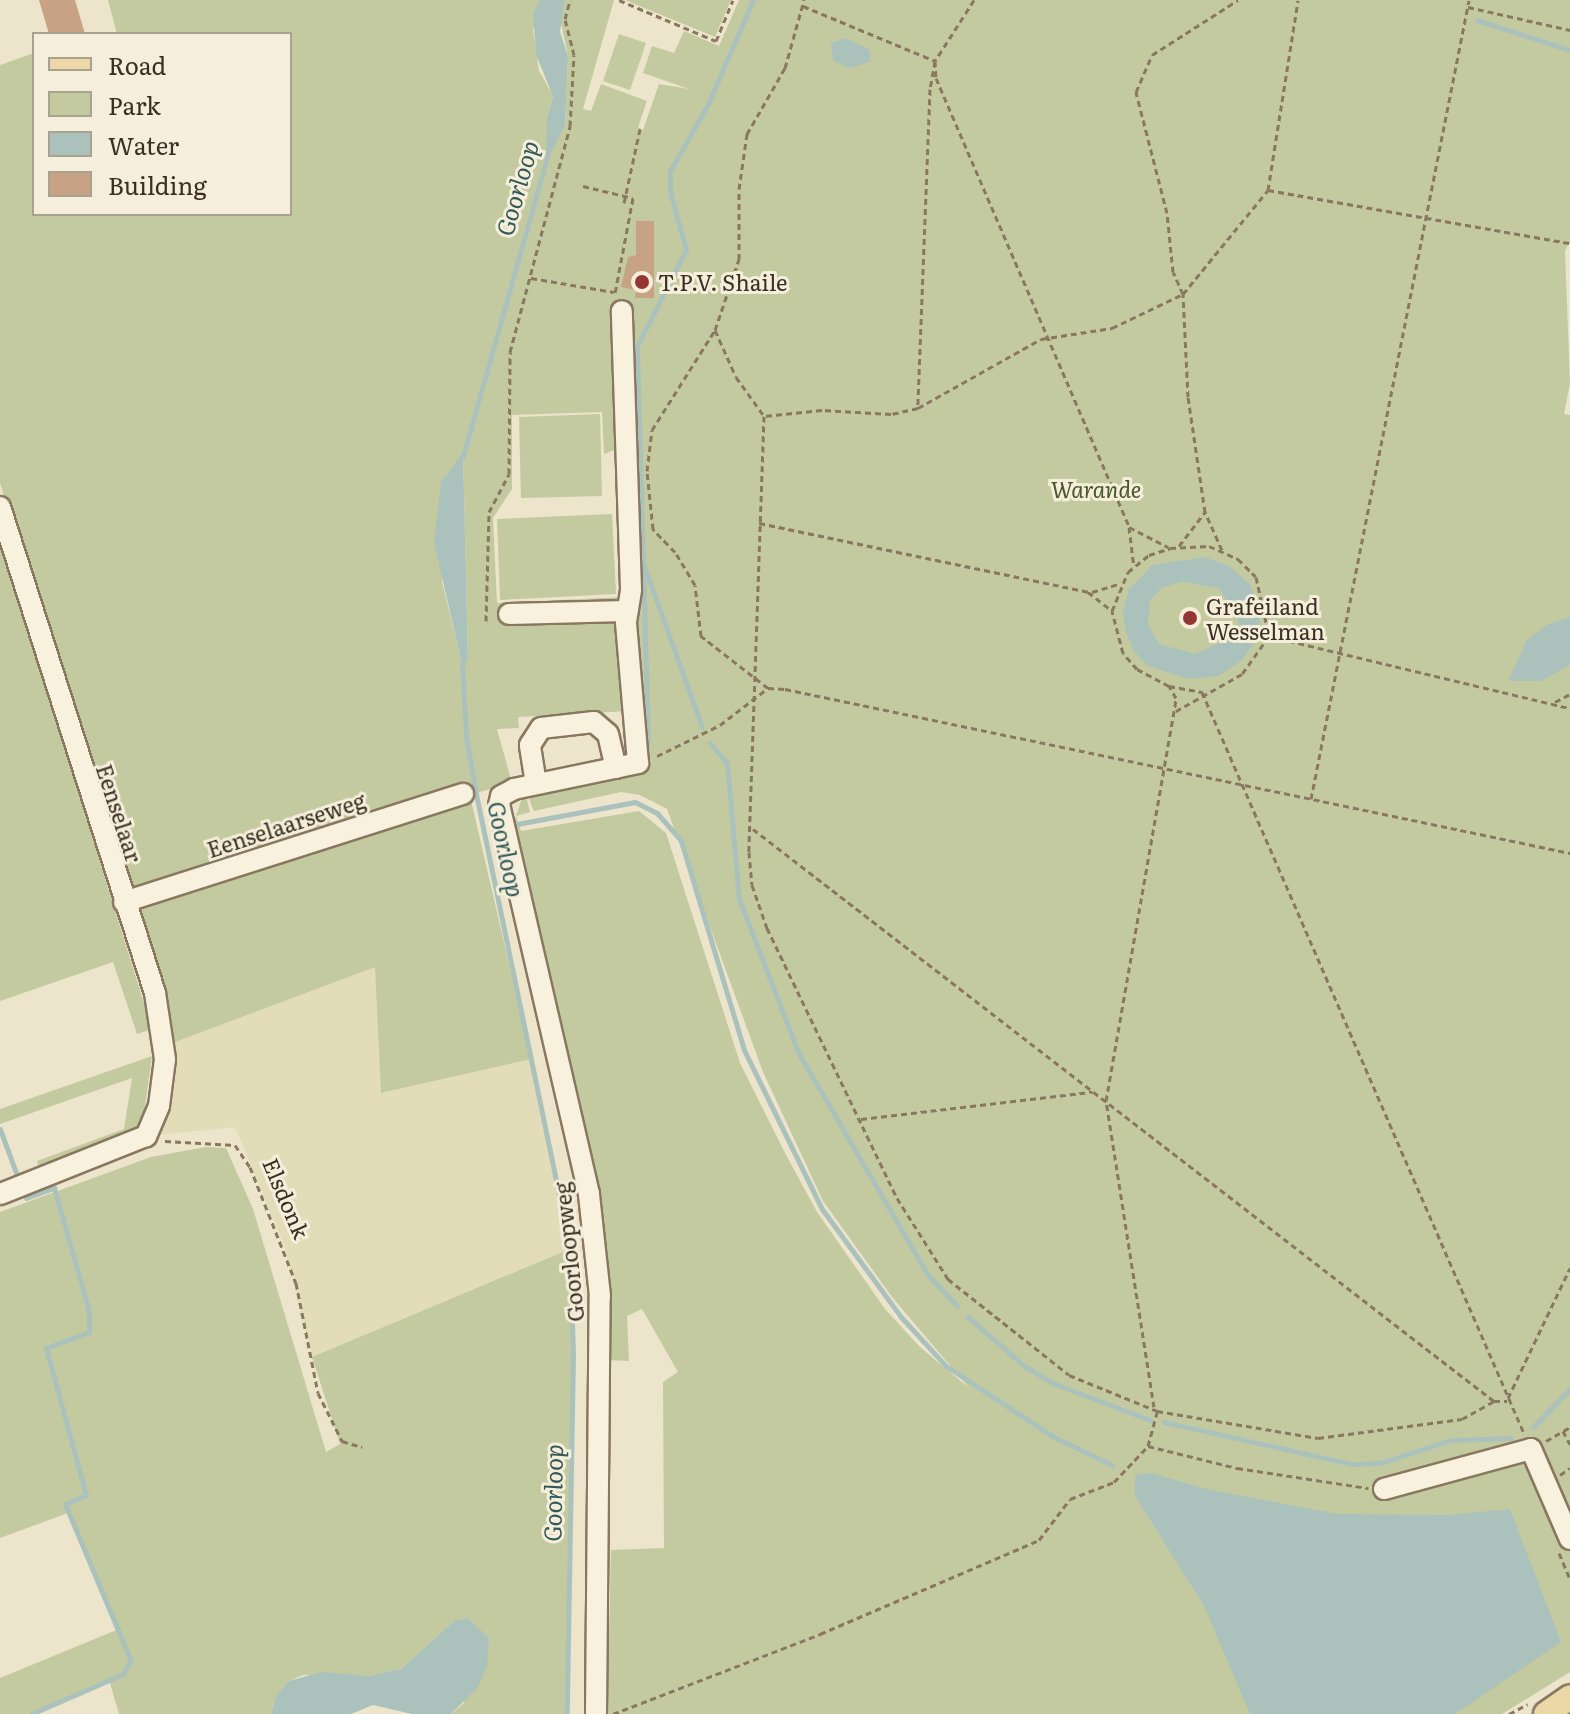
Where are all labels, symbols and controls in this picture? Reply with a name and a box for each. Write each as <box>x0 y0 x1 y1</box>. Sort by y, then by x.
legend <box>32 32 292 216</box>
text: Road <box>108 47 166 82</box>
text: Park <box>108 87 161 122</box>
text: Water <box>108 127 179 162</box>
water label: Goorloop <box>489 137 543 239</box>
text: Building <box>108 167 207 202</box>
place label: T.P.V. Shaile <box>658 269 787 295</box>
marker: T.P.V. Shaile <box>633 273 651 291</box>
park label: Warande <box>1051 476 1141 502</box>
place label: Grafeiland Wesselman <box>1206 592 1325 644</box>
marker: Grafeiland Wesselman <box>1181 609 1199 627</box>
street label: Eenselaar <box>92 760 148 866</box>
street label: Eenselaarseweg <box>203 786 369 862</box>
water label: Goorloop <box>483 798 531 900</box>
street label: Elsdonk <box>258 1154 316 1242</box>
street label: Goorloopweg <box>548 1181 588 1323</box>
water label: Goorloop <box>537 1444 567 1542</box>

